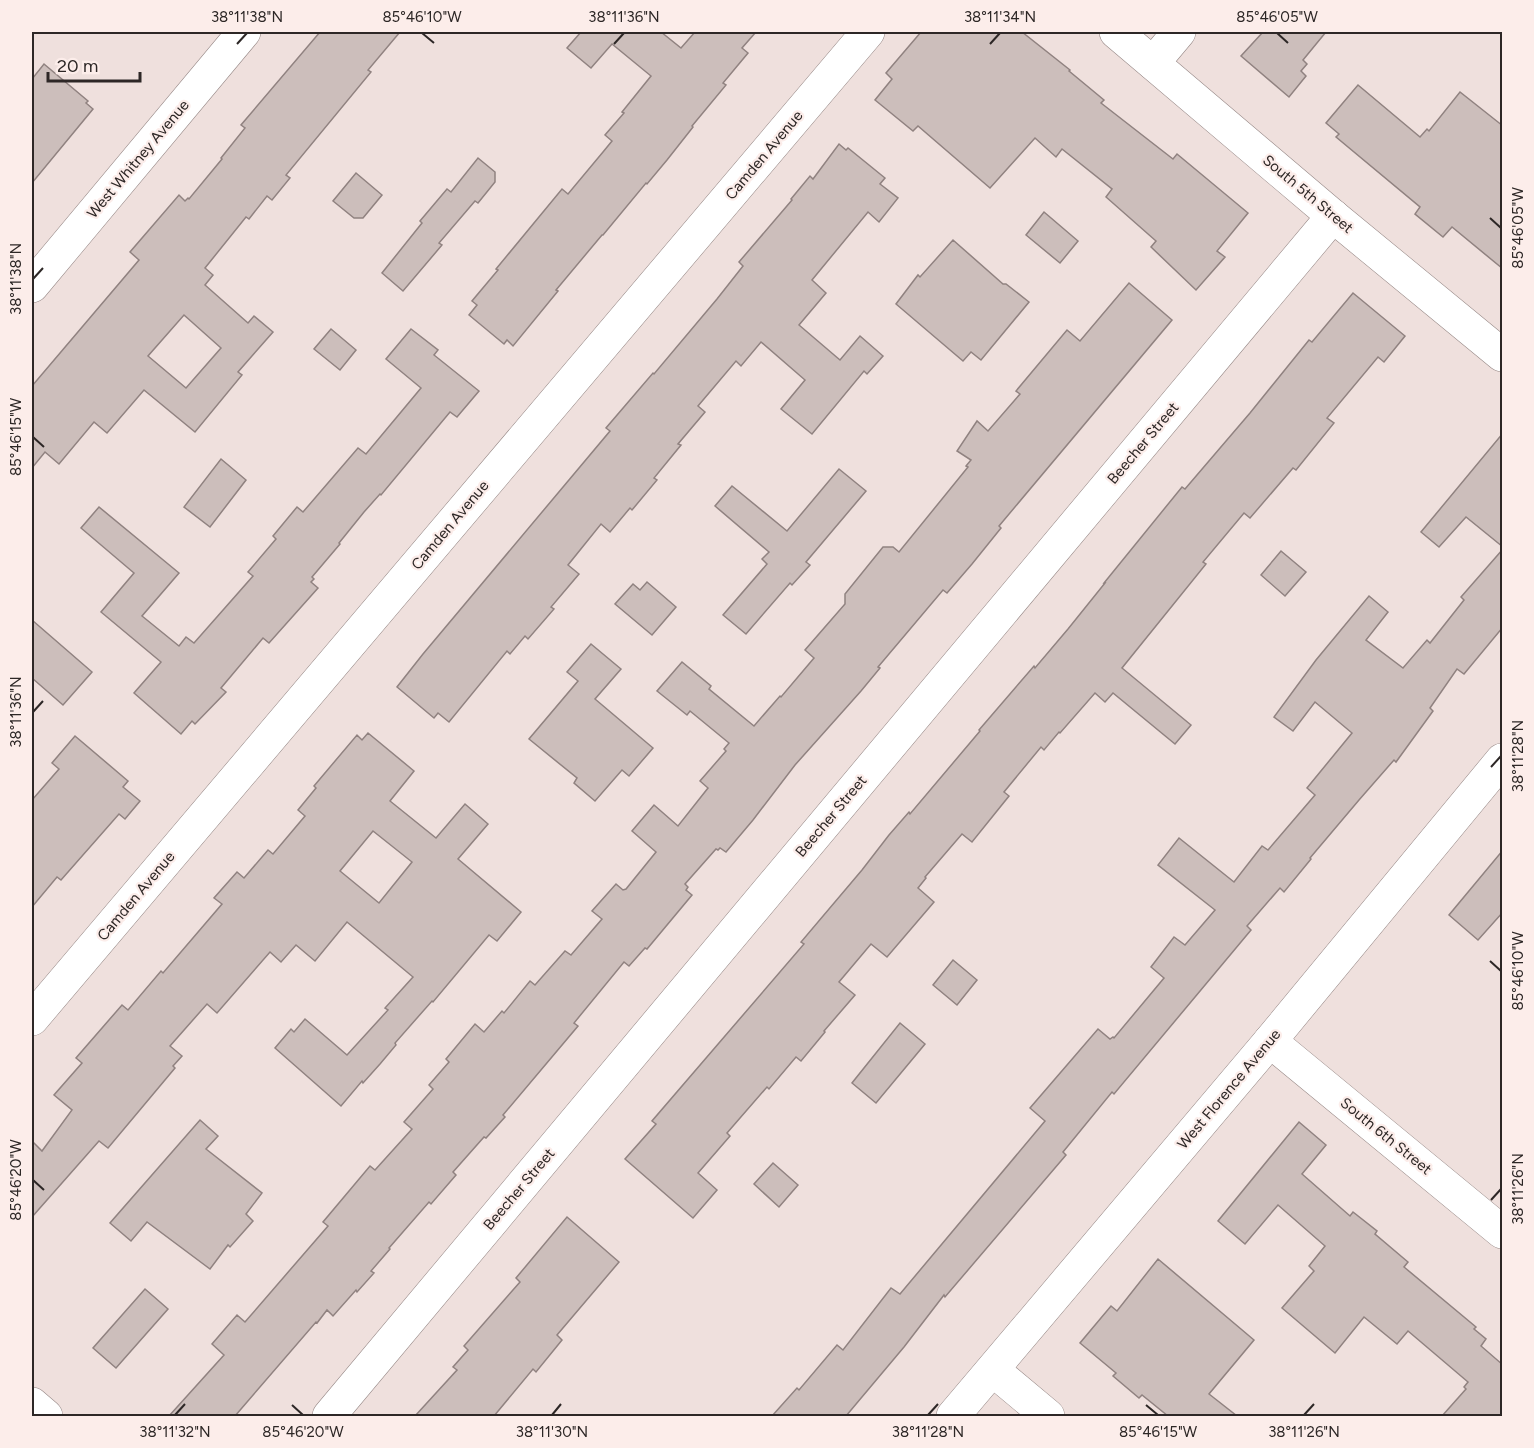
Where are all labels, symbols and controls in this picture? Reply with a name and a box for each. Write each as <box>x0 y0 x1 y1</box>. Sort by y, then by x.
text: 38°11'38"N <box>211 8 283 26</box>
text: 85°46'10"W <box>382 8 462 26</box>
text: 38°11'36"N <box>588 8 660 26</box>
text: 38°11'34"N <box>964 8 1036 26</box>
text: 85°46'05"W <box>1236 8 1318 26</box>
scale bar <box>48 45 140 83</box>
text: 20 m <box>57 55 98 77</box>
street label: West Whitney Avenue <box>83 96 193 222</box>
street label: Camden Avenue <box>721 107 807 203</box>
street label: South 5th Street <box>1259 151 1357 237</box>
text: 85°46'05"W <box>1509 187 1527 269</box>
text: 38°11'38"N <box>7 243 25 315</box>
text: 85°46'15"W <box>7 397 25 476</box>
street label: Beecher Street <box>1104 398 1183 487</box>
street label: Camden Avenue <box>407 477 493 573</box>
text: 38°11'36"N <box>7 676 25 748</box>
text: 38°11'28"N <box>1509 720 1527 792</box>
street label: Beecher Street <box>792 771 871 860</box>
street label: Camden Avenue <box>93 848 179 944</box>
text: 85°46'10"W <box>1509 931 1527 1011</box>
street label: West Florence Avenue <box>1174 1025 1284 1153</box>
street label: South 6th Street <box>1337 1094 1436 1179</box>
text: 85°46'20"W <box>7 1139 25 1221</box>
street label: Beecher Street <box>480 1144 559 1233</box>
text: 38°11'26"N <box>1509 1153 1527 1225</box>
text: 38°11'32"N <box>139 1423 211 1441</box>
text: 85°46'20"W <box>262 1423 344 1441</box>
text: 38°11'30"N <box>516 1423 588 1441</box>
text: 38°11'28"N <box>892 1423 964 1441</box>
text: 85°46'15"W <box>1119 1423 1198 1441</box>
text: 38°11'26"N <box>1268 1423 1340 1441</box>

